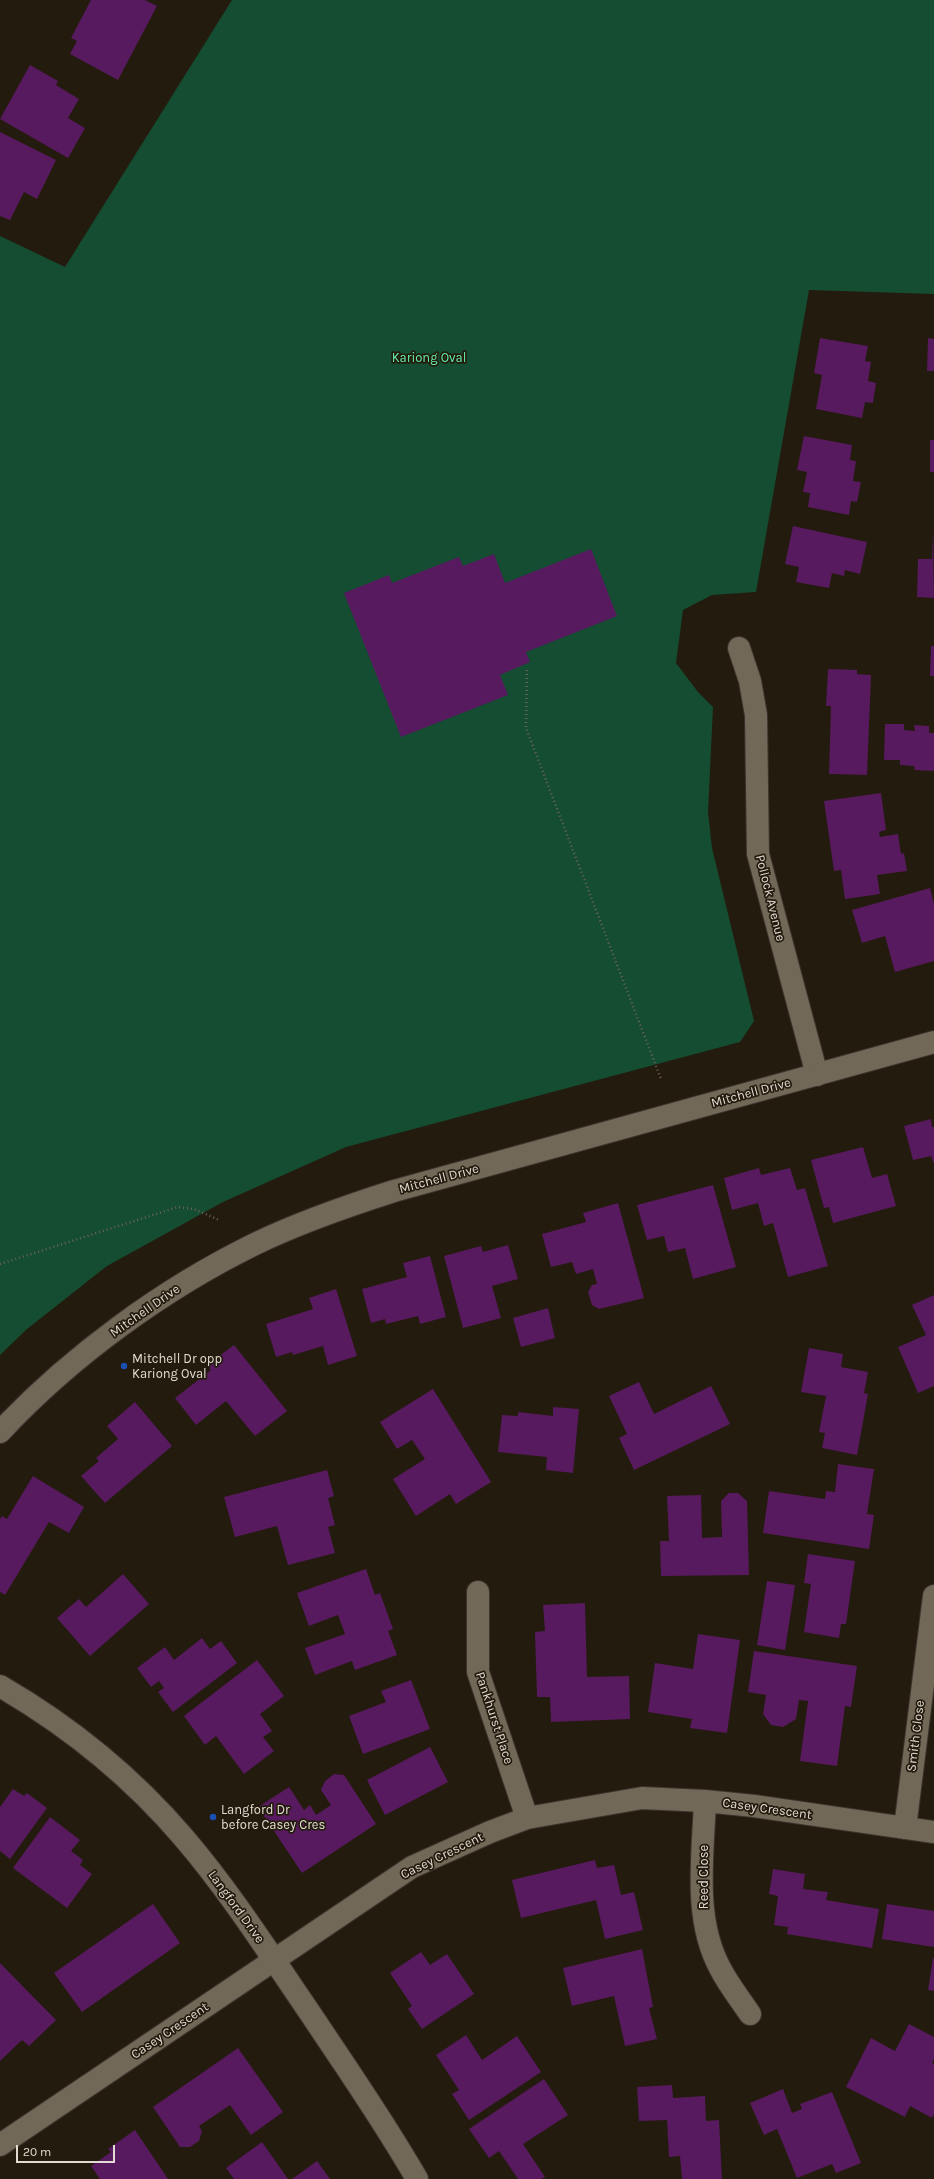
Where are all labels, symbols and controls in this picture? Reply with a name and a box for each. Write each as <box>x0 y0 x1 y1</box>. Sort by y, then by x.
park label: Kariong Oval <box>392 350 466 366</box>
street label: Pollock Avenue <box>752 853 788 943</box>
street label: Mitchell Drive <box>710 1075 792 1111</box>
street label: Mitchell Drive <box>398 1161 480 1197</box>
street label: Mitchell Drive <box>107 1281 183 1341</box>
place label: Mitchell Dr opp Kariong Oval <box>132 1351 222 1382</box>
marker: Mitchell Dr opp Kariong Oval <box>119 1361 129 1371</box>
street label: Pankhurst Place <box>472 1670 516 1766</box>
street label: Smith Close <box>904 1699 928 1773</box>
street label: Casey Crescent <box>721 1795 813 1823</box>
place label: Langford Dr before Casey Cres <box>221 1802 325 1833</box>
marker: Langford Dr before Casey Cres <box>208 1812 218 1822</box>
street label: Casey Crescent <box>398 1829 486 1883</box>
street label: Reed Close <box>696 1845 712 1909</box>
street label: Langford Drive <box>204 1868 268 1946</box>
street label: Casey Crescent <box>128 1999 212 2063</box>
scale bar <box>18 2137 117 2163</box>
text: 20 m <box>23 2145 51 2159</box>

